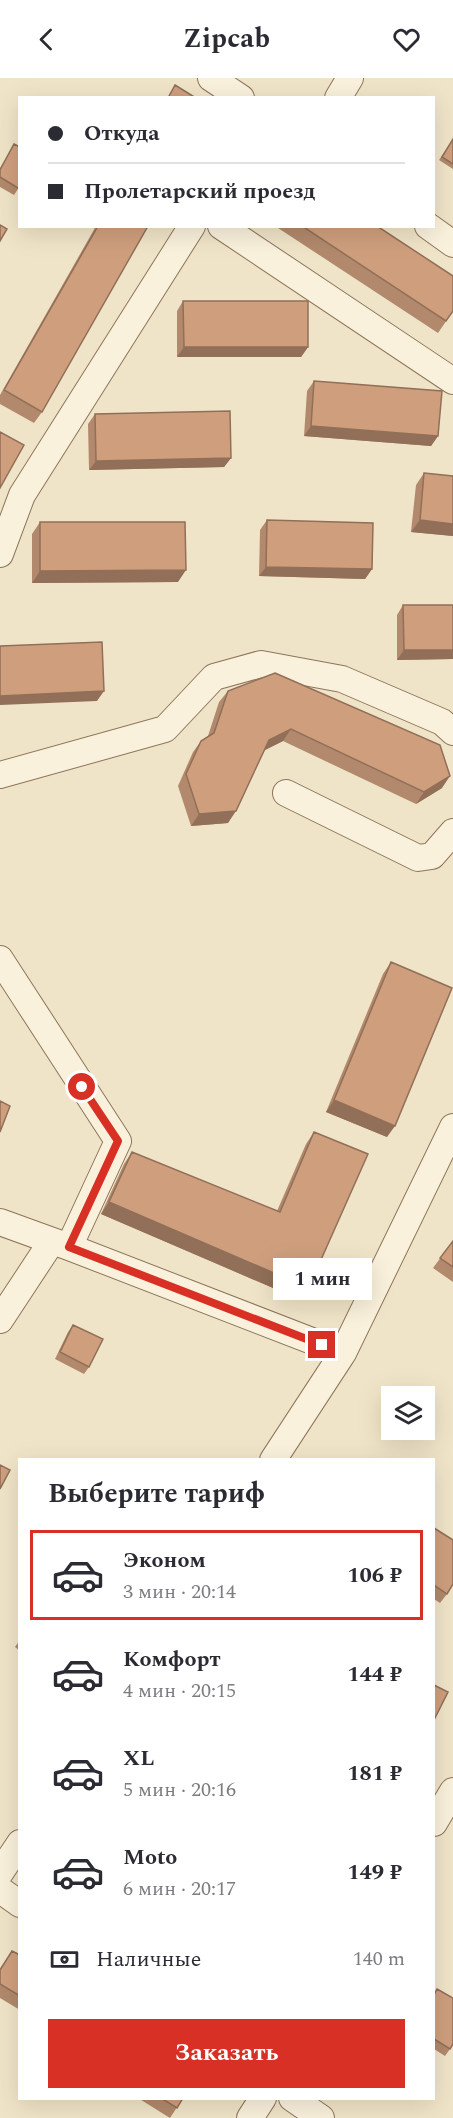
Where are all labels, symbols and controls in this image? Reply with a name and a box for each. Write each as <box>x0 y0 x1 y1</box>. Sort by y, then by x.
text: Zipcab <box>183 18 270 60</box>
icon: back <box>30 23 63 56</box>
icon: heart <box>390 23 423 56</box>
text: Откуда <box>84 117 160 150</box>
text: Пролетарский проезд <box>84 175 315 208</box>
route start <box>68 1073 95 1100</box>
callout: 1 мин <box>272 1258 372 1300</box>
text: 1 мин <box>294 1264 351 1294</box>
route end <box>308 1331 335 1358</box>
map controls <box>381 1386 435 1440</box>
button: layers <box>381 1386 435 1440</box>
text: Выберите тариф <box>48 1473 265 1515</box>
text: Эконом <box>123 1544 206 1577</box>
icon: car <box>51 1548 105 1602</box>
text: 106 ₽ <box>347 1559 402 1592</box>
text: 3 мин · 20:14 <box>123 1577 236 1607</box>
text: Комфорт <box>123 1643 221 1676</box>
icon: car <box>51 1647 105 1701</box>
text: 144 ₽ <box>347 1658 402 1691</box>
text: 4 мин · 20:15 <box>123 1676 236 1706</box>
text: XL <box>123 1742 154 1775</box>
icon: car <box>51 1746 105 1800</box>
text: 181 ₽ <box>347 1757 402 1790</box>
text: 5 мин · 20:16 <box>123 1775 236 1805</box>
text: Moto <box>123 1841 177 1874</box>
icon: car <box>51 1845 105 1899</box>
text: 149 ₽ <box>347 1856 402 1889</box>
text: 6 мин · 20:17 <box>123 1874 236 1904</box>
icon: cash <box>48 1943 81 1976</box>
text: Наличные <box>96 1943 201 1976</box>
text: 140 m <box>353 1944 405 1974</box>
button: Заказать <box>48 2019 405 2088</box>

